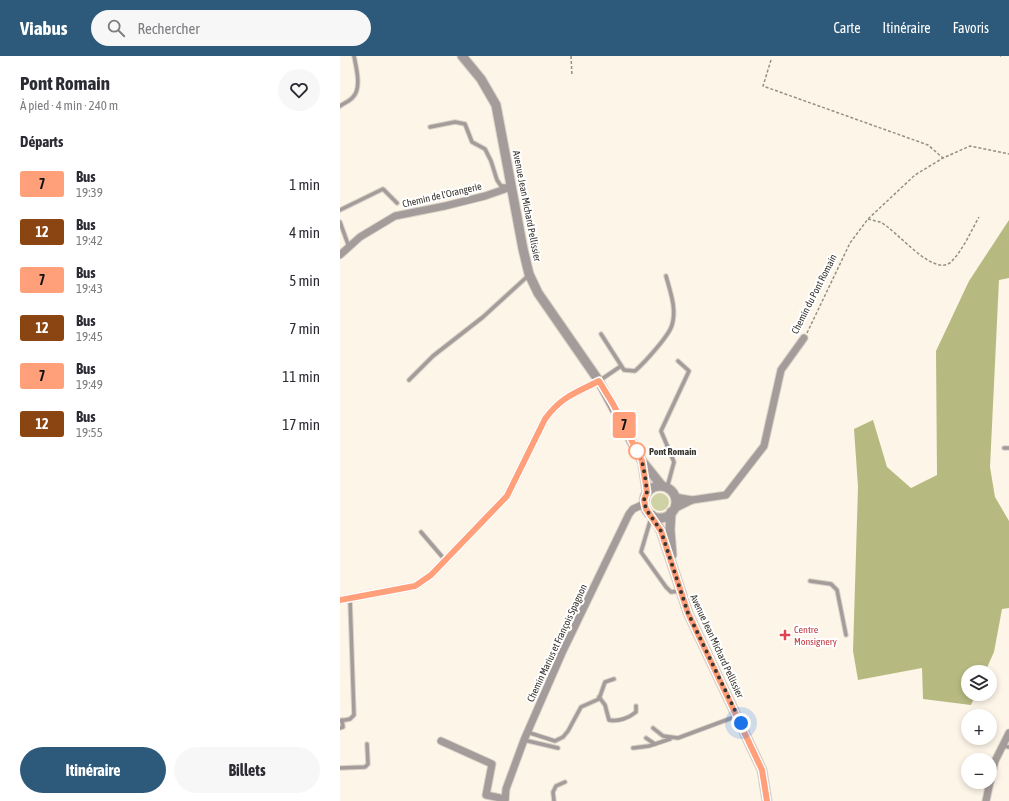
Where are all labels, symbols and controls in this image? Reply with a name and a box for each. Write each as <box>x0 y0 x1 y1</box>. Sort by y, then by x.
search box <box>91 10 371 46</box>
text: Viabus <box>20 17 67 39</box>
icon: search <box>105 17 127 39</box>
text: Rechercher <box>137 20 200 37</box>
text: Carte <box>834 20 861 36</box>
text: Itinéraire <box>883 20 931 36</box>
text: Favoris <box>953 20 989 36</box>
button: heart <box>278 69 320 111</box>
text: Pont Romain <box>20 72 110 94</box>
text: À pied · 4 min · 240 m <box>20 98 118 113</box>
text: Départs <box>20 133 63 150</box>
street label: Avenue Jean Michard Pellissier <box>511 150 543 263</box>
text: Bus <box>76 168 96 185</box>
text: 7 <box>39 176 45 192</box>
text: 1 min <box>289 176 320 193</box>
street label: Chemin de l'Orangerie <box>401 180 483 209</box>
text: 19:39 <box>76 185 103 200</box>
text: Bus <box>76 216 96 233</box>
text: 12 <box>35 224 49 240</box>
text: 4 min <box>289 224 320 241</box>
text: 19:42 <box>76 233 103 248</box>
street label: Chemin du Pont Romain <box>789 252 839 336</box>
text: Bus <box>76 264 96 281</box>
text: 7 <box>39 272 45 288</box>
text: 5 min <box>289 272 320 289</box>
text: 19:43 <box>76 281 103 296</box>
text: Bus <box>76 312 96 329</box>
text: 12 <box>35 320 49 336</box>
text: 7 min <box>289 320 320 337</box>
text: 19:45 <box>76 329 103 344</box>
text: Bus <box>76 360 96 377</box>
text: 7 <box>39 368 45 384</box>
text: 11 min <box>282 368 320 385</box>
text: 19:49 <box>76 377 103 392</box>
text: Bus <box>76 408 96 425</box>
line badge: 7 <box>611 412 637 438</box>
text: 12 <box>35 416 49 432</box>
text: 17 min <box>282 416 320 433</box>
text: 7 <box>621 417 627 433</box>
text: 19:55 <box>76 425 103 440</box>
marker: Pont Romain <box>628 442 646 460</box>
place label: Pont Romain <box>649 446 696 457</box>
street label: Chemin Marius et François Spagnon <box>525 582 589 704</box>
street label: Avenue Jean Michard Pellissier <box>688 593 746 700</box>
place label: Centre Monsignery <box>794 624 837 647</box>
marker: Centre Monsignery <box>779 629 791 641</box>
map controls <box>961 665 997 789</box>
button: layers <box>961 665 997 701</box>
button: + <box>961 709 997 745</box>
your location <box>731 713 751 733</box>
button: Itinéraire <box>20 747 166 793</box>
button: Billets <box>174 747 320 793</box>
button: − <box>961 753 997 789</box>

